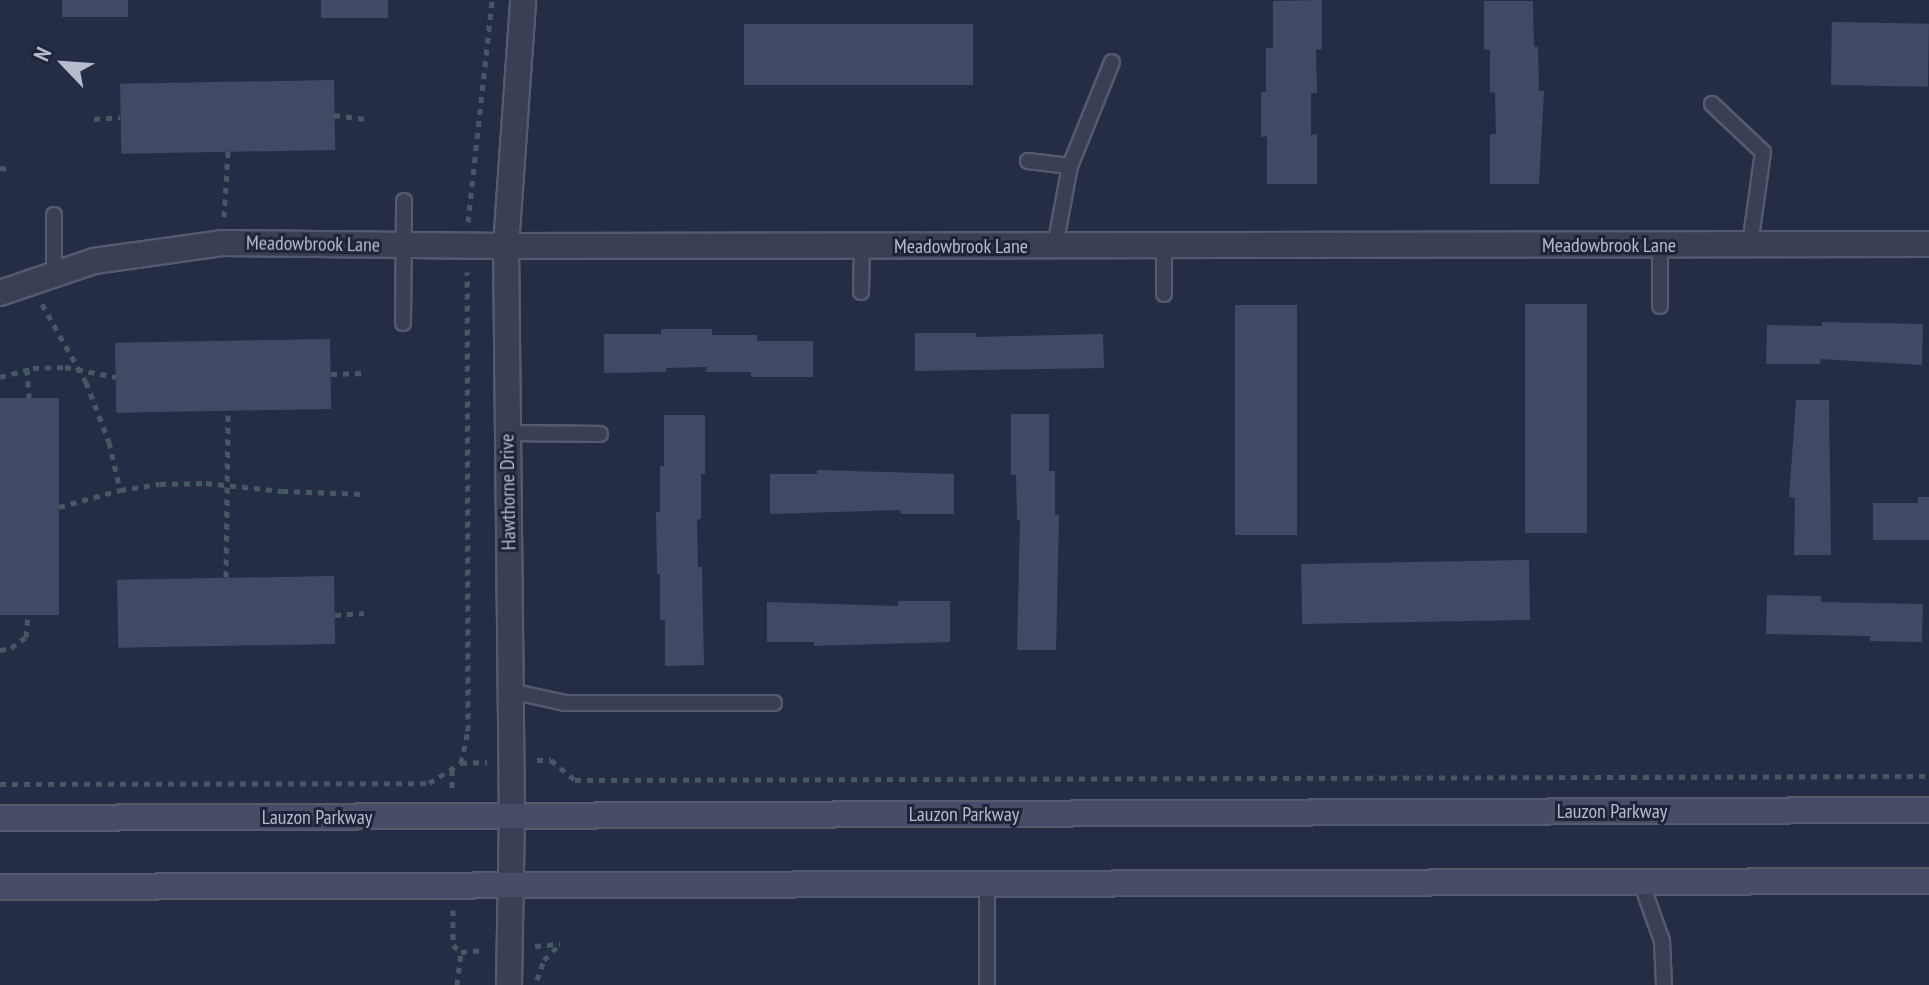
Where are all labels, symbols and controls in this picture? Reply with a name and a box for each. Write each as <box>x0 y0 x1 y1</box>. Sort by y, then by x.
north arrow <box>24 24 104 104</box>
text: N <box>27 43 57 65</box>
street label: Meadowbrook Lane <box>246 231 380 257</box>
street label: Meadowbrook Lane <box>1542 233 1676 257</box>
street label: Meadowbrook Lane <box>894 234 1028 258</box>
street label: Hawthorne Drive <box>495 434 521 550</box>
street label: Lauzon Parkway <box>1557 799 1667 823</box>
street label: Lauzon Parkway <box>909 802 1019 826</box>
street label: Lauzon Parkway <box>262 805 372 829</box>

